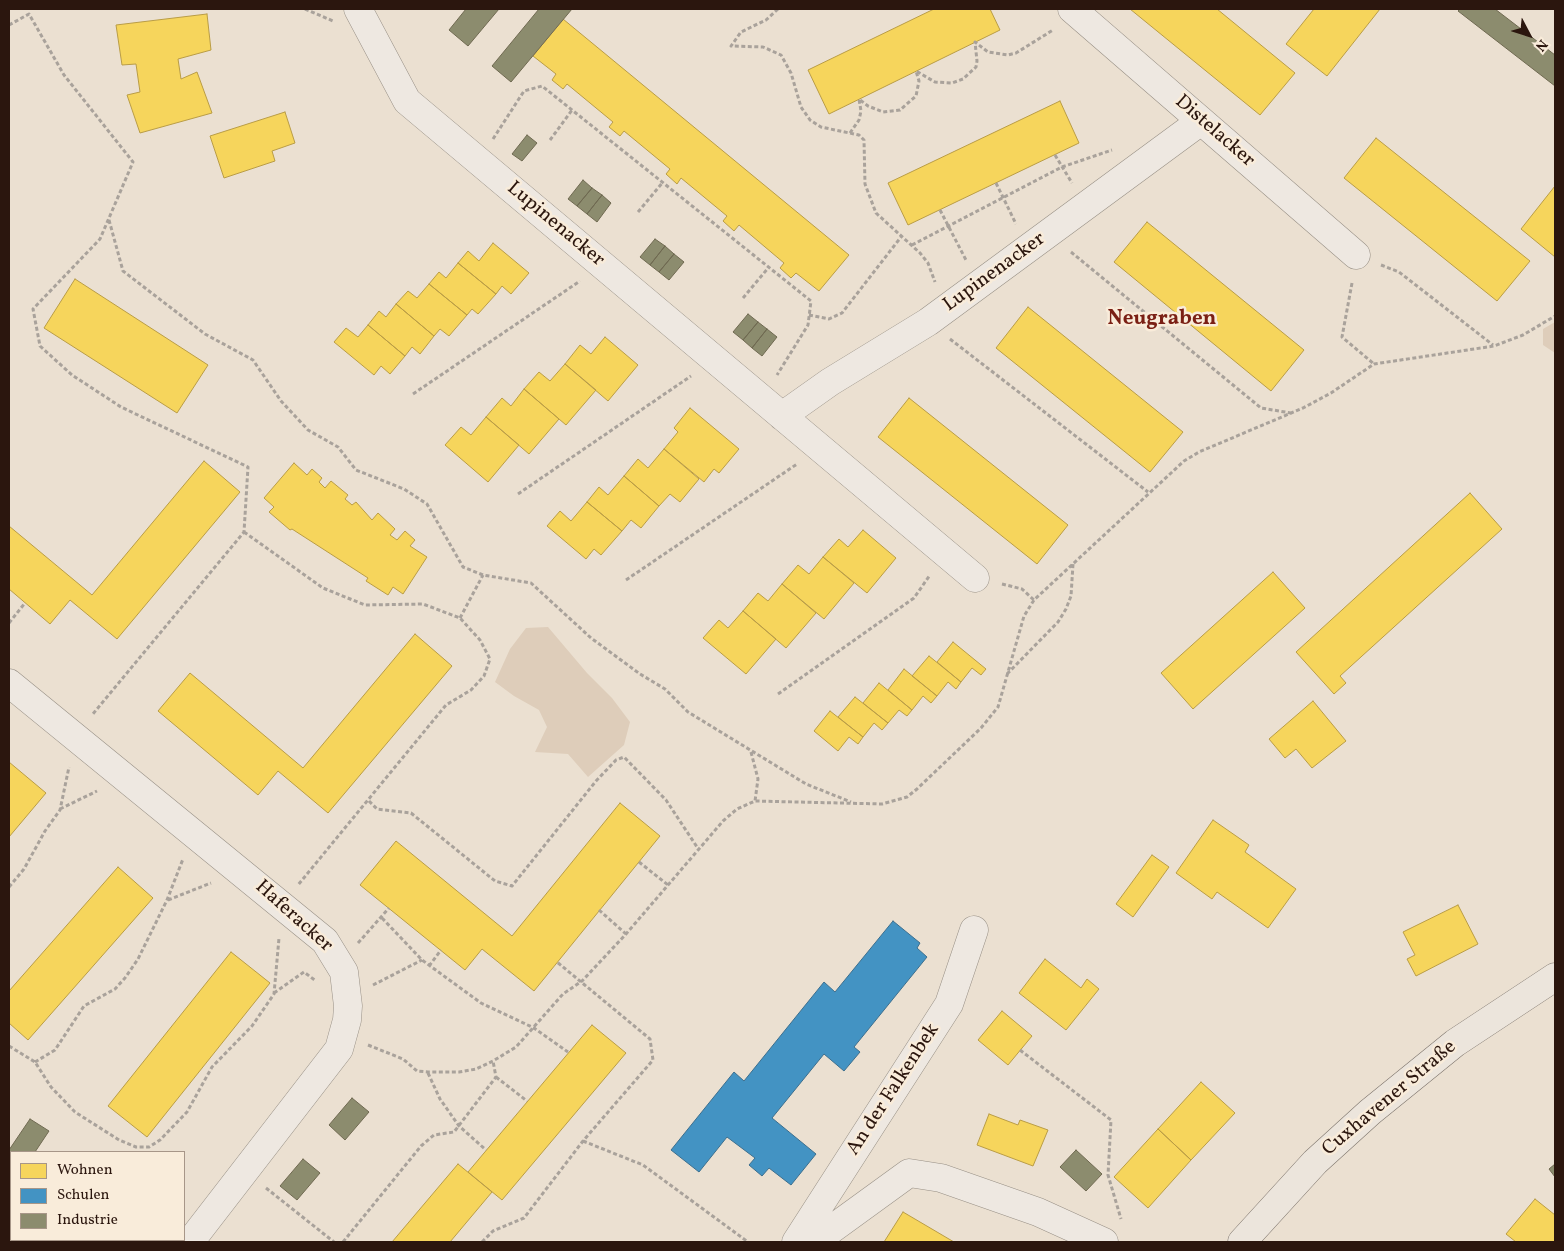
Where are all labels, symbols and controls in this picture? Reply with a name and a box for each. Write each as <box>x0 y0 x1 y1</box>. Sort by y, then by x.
north arrow <box>1504 10 1554 60</box>
text: N <box>1530 35 1551 55</box>
street label: Distelacker <box>1169 91 1259 173</box>
street label: Lupinenacker <box>501 177 609 273</box>
street label: Lupinenacker <box>939 228 1051 318</box>
district label: Neugraben <box>1108 307 1216 333</box>
street label: Haferacker <box>249 876 337 958</box>
street label: An der Falkenbek <box>842 1019 946 1161</box>
street label: Cuxhavener Straße <box>1318 1036 1462 1162</box>
legend <box>10 1151 185 1241</box>
text: Wohnen <box>57 1160 113 1181</box>
text: Schulen <box>57 1185 110 1206</box>
text: Industrie <box>57 1210 118 1231</box>

